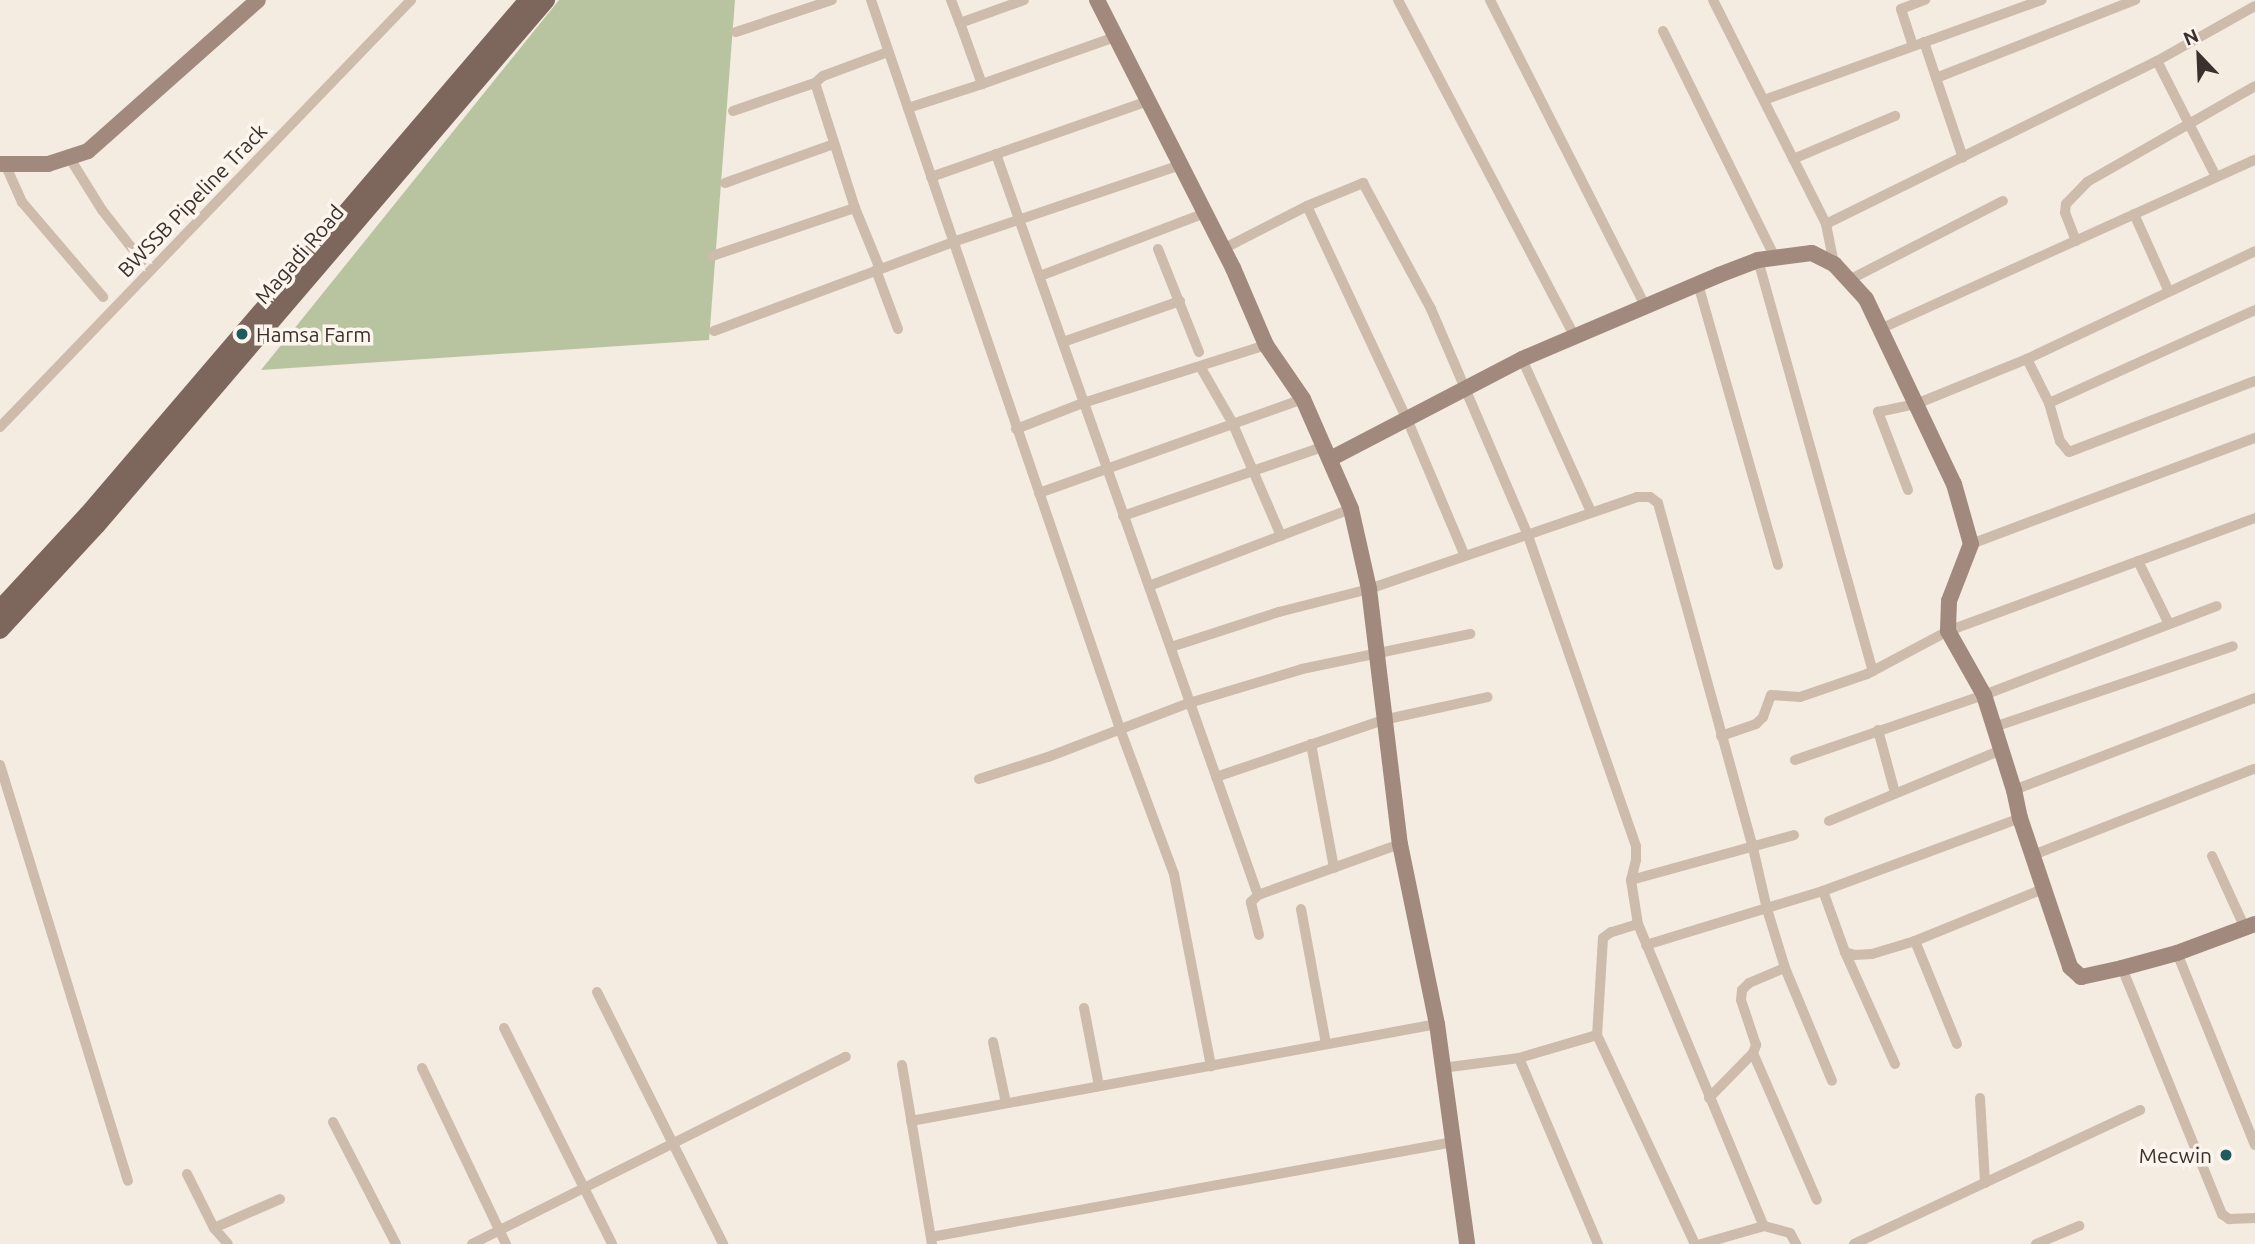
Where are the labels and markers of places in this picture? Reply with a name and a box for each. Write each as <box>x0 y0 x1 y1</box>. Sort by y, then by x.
place label: Hamsa Farm <box>256 321 371 347</box>
marker: Hamsa Farm <box>234 326 250 342</box>
place label: Mecwin <box>2139 1142 2212 1168</box>
marker: Mecwin <box>2218 1147 2234 1163</box>

